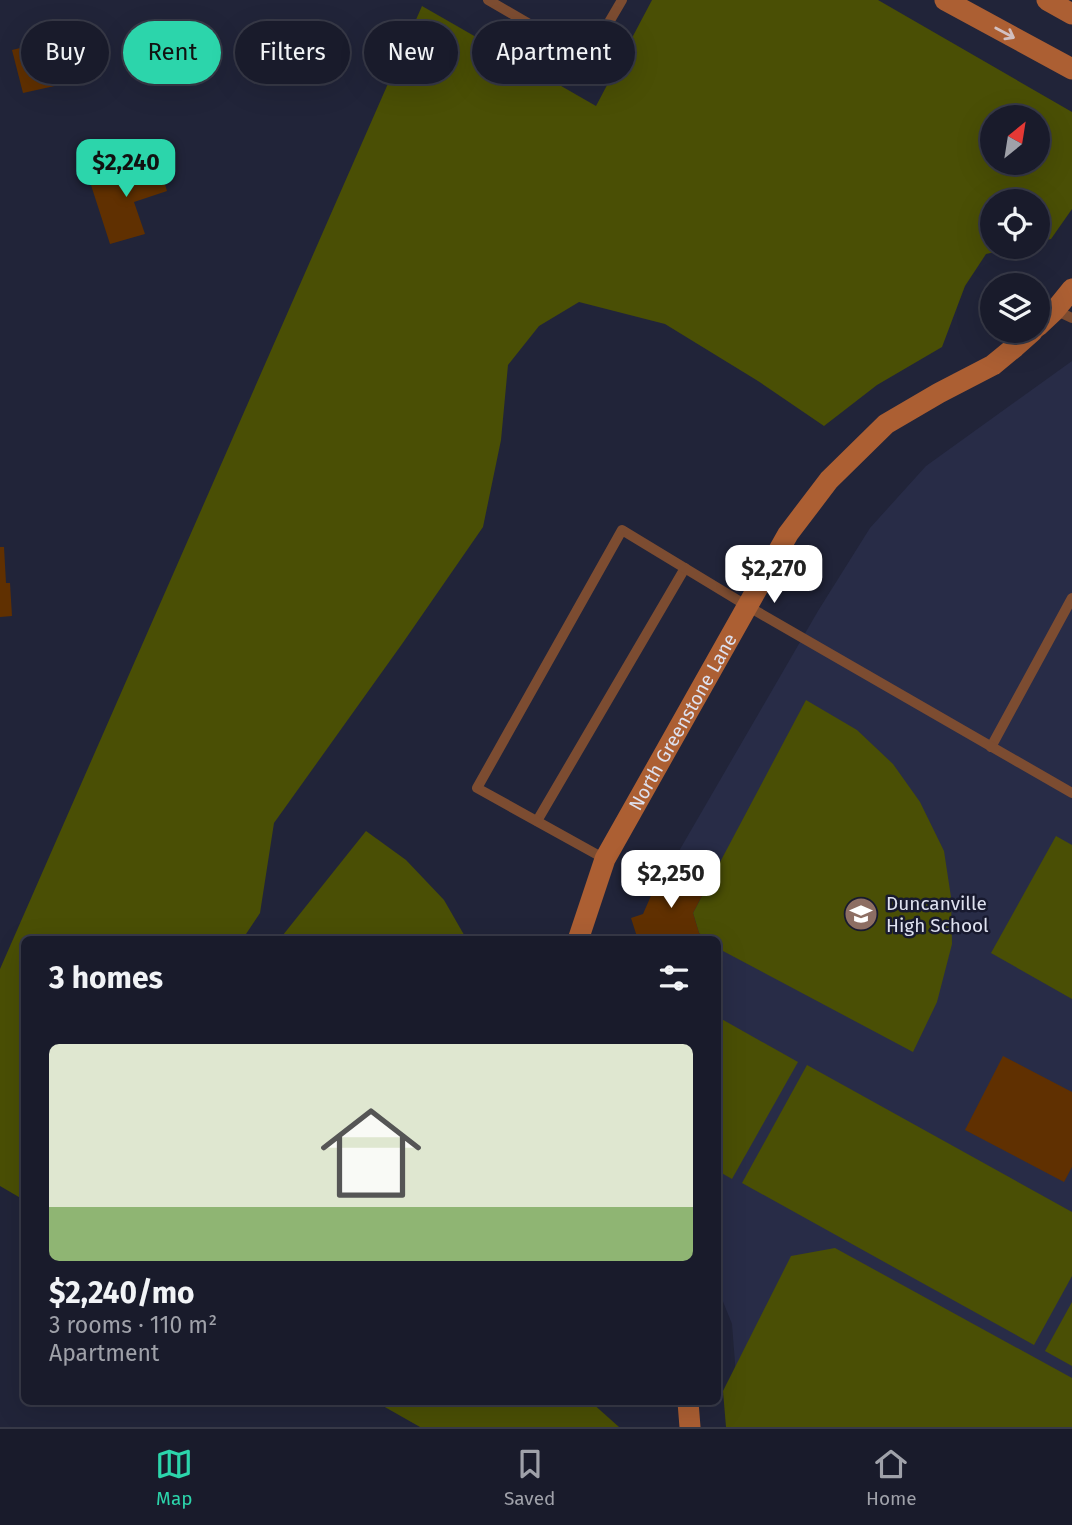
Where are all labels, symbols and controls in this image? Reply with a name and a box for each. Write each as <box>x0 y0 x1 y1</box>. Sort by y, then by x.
chip: Buy <box>21 21 109 84</box>
chip: Rent <box>123 21 221 84</box>
chip: Filters <box>235 21 350 84</box>
chip: New <box>364 21 458 84</box>
chip: Apartment <box>472 21 635 84</box>
one-way arrow <box>994 26 1015 40</box>
north arrow <box>980 105 1050 175</box>
map controls <box>980 105 1050 343</box>
pin: $2,240 <box>69 140 183 199</box>
text: $2,240 <box>92 148 160 176</box>
button: locate <box>980 189 1050 259</box>
button: layers <box>980 273 1050 343</box>
pin: $2,270 <box>717 546 831 605</box>
text: $2,270 <box>741 554 807 582</box>
street label: North Greenstone Lane <box>624 629 742 814</box>
pin: $2,250 <box>614 850 728 910</box>
text: $2,250 <box>637 859 705 887</box>
place label: Duncanville High School <box>886 892 989 937</box>
school or university icon: Duncanville High School <box>842 895 880 933</box>
icon: filters <box>655 959 693 997</box>
text: 3 homes <box>49 960 163 996</box>
icon: home <box>308 1090 434 1216</box>
text: $2,240/mo <box>49 1275 195 1311</box>
text: 3 rooms · 110 m² <box>49 1311 217 1339</box>
text: Apartment <box>49 1339 159 1367</box>
tab: Map <box>155 1445 193 1510</box>
tab: Saved <box>504 1445 555 1510</box>
tab: Home <box>866 1445 917 1510</box>

